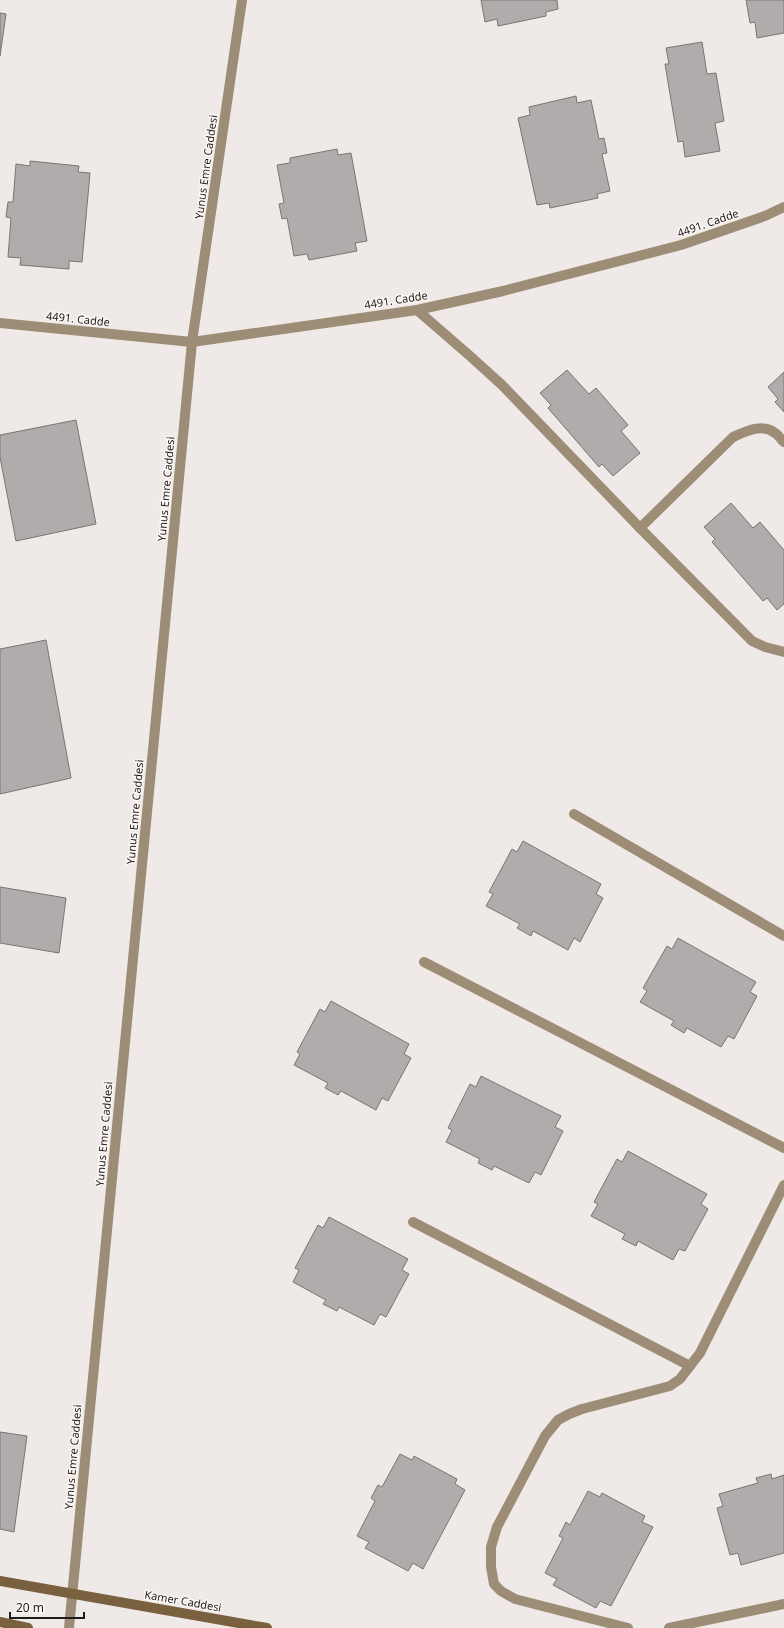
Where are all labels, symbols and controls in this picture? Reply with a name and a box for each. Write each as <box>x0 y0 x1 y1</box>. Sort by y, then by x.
street label: Yunus Emre Caddesi <box>191 114 220 220</box>
street label: 4491. Cadde <box>675 205 740 240</box>
street label: 4491. Cadde <box>363 287 429 312</box>
street label: 4491. Cadde <box>46 308 111 329</box>
street label: Yunus Emre Caddesi <box>153 436 178 542</box>
street label: Yunus Emre Caddesi <box>122 759 147 865</box>
street label: Yunus Emre Caddesi <box>91 1081 116 1187</box>
street label: Yunus Emre Caddesi <box>60 1404 85 1510</box>
street label: Kamer Caddesi <box>143 1586 223 1615</box>
scale bar <box>10 1594 84 1620</box>
text: 20 m <box>16 1599 44 1616</box>

